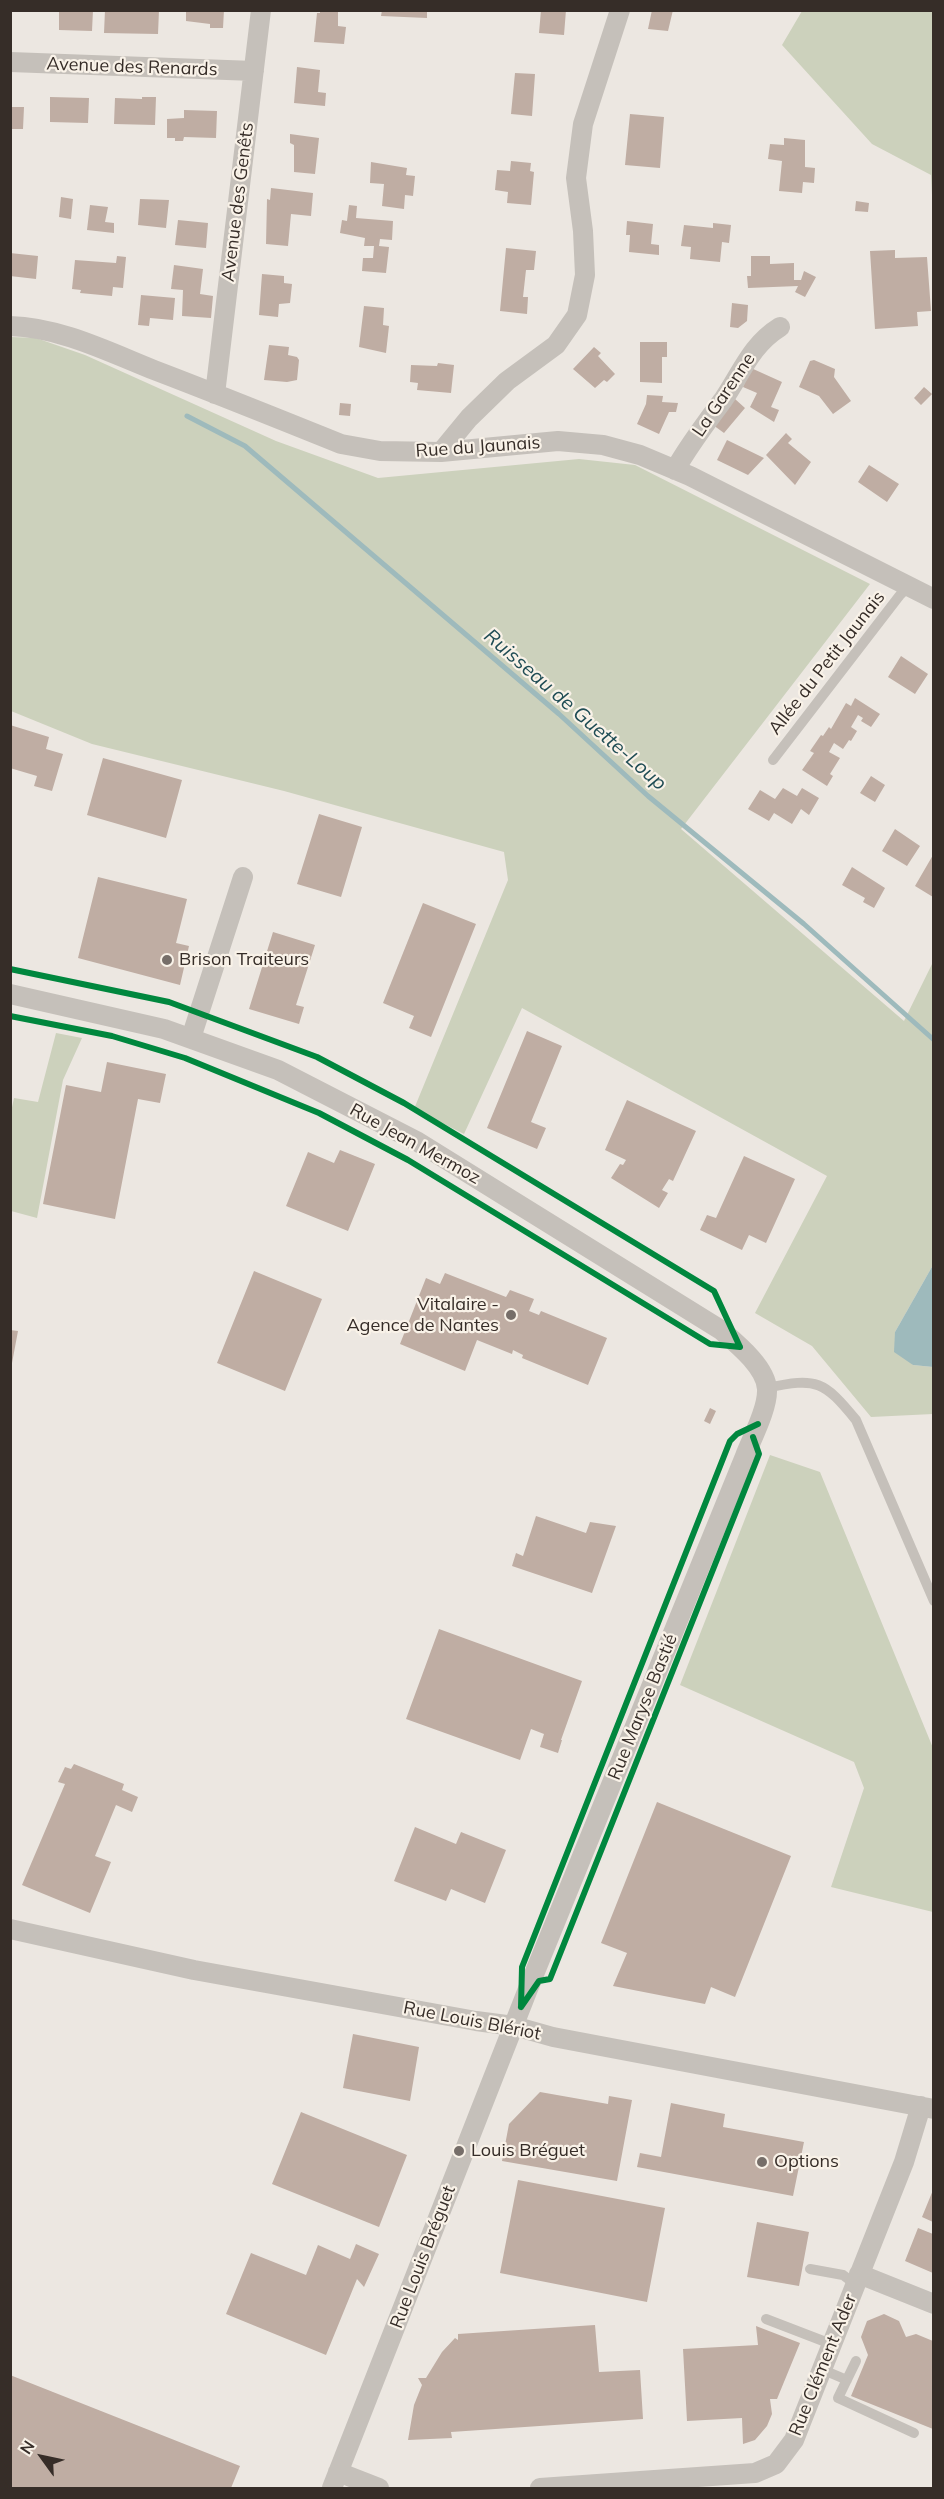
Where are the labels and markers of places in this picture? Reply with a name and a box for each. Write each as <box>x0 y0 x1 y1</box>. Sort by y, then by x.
place label: Brison Traiteurs <box>179 949 309 971</box>
marker: Brison Traiteurs <box>160 953 174 967</box>
place label: Vitalaire - Agence de Nantes <box>346 1294 499 1336</box>
marker: Vitalaire - Agence de Nantes <box>504 1308 518 1322</box>
place label: Louis Bréguet <box>471 2140 585 2162</box>
marker: Louis Bréguet <box>452 2144 466 2158</box>
place label: Options <box>774 2151 839 2173</box>
marker: Options <box>755 2155 769 2169</box>

